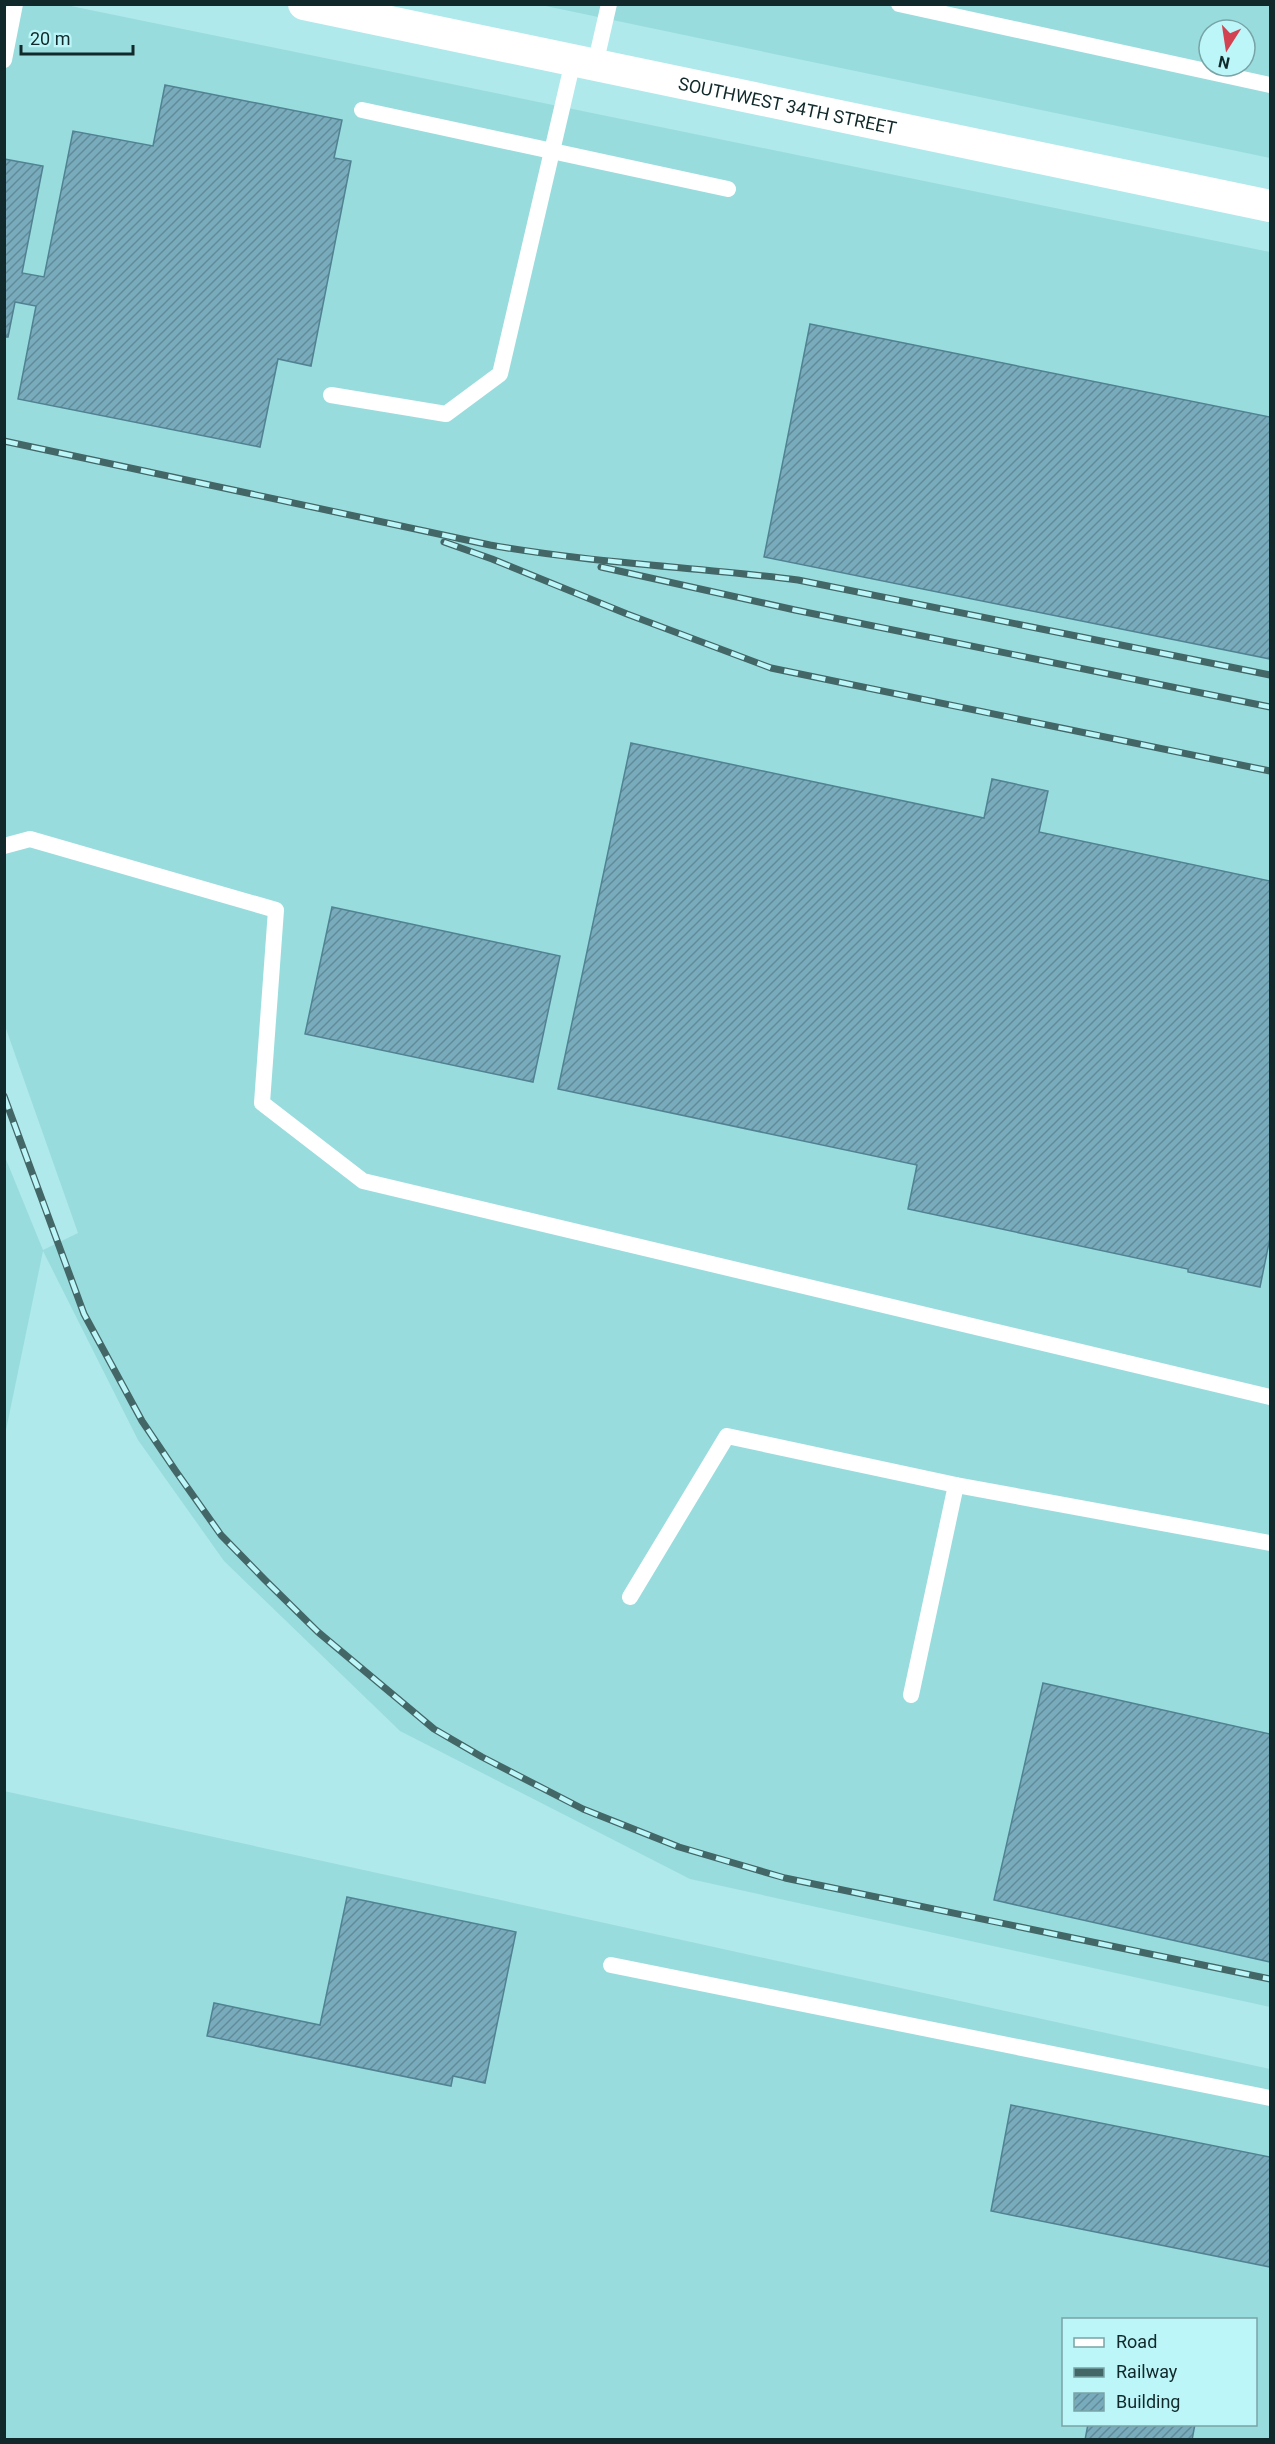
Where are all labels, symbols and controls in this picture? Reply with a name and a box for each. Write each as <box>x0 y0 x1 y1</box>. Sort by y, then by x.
scale bar <box>21 18 134 56</box>
north arrow <box>1197 18 1257 78</box>
text: 20 m <box>30 28 70 49</box>
text: N <box>1216 52 1231 73</box>
street label: SOUTHWEST 34TH STREET <box>677 72 899 138</box>
legend <box>1062 2318 1257 2426</box>
text: Road <box>1116 2331 1157 2352</box>
text: Railway <box>1116 2361 1178 2382</box>
text: Building <box>1116 2391 1180 2412</box>

